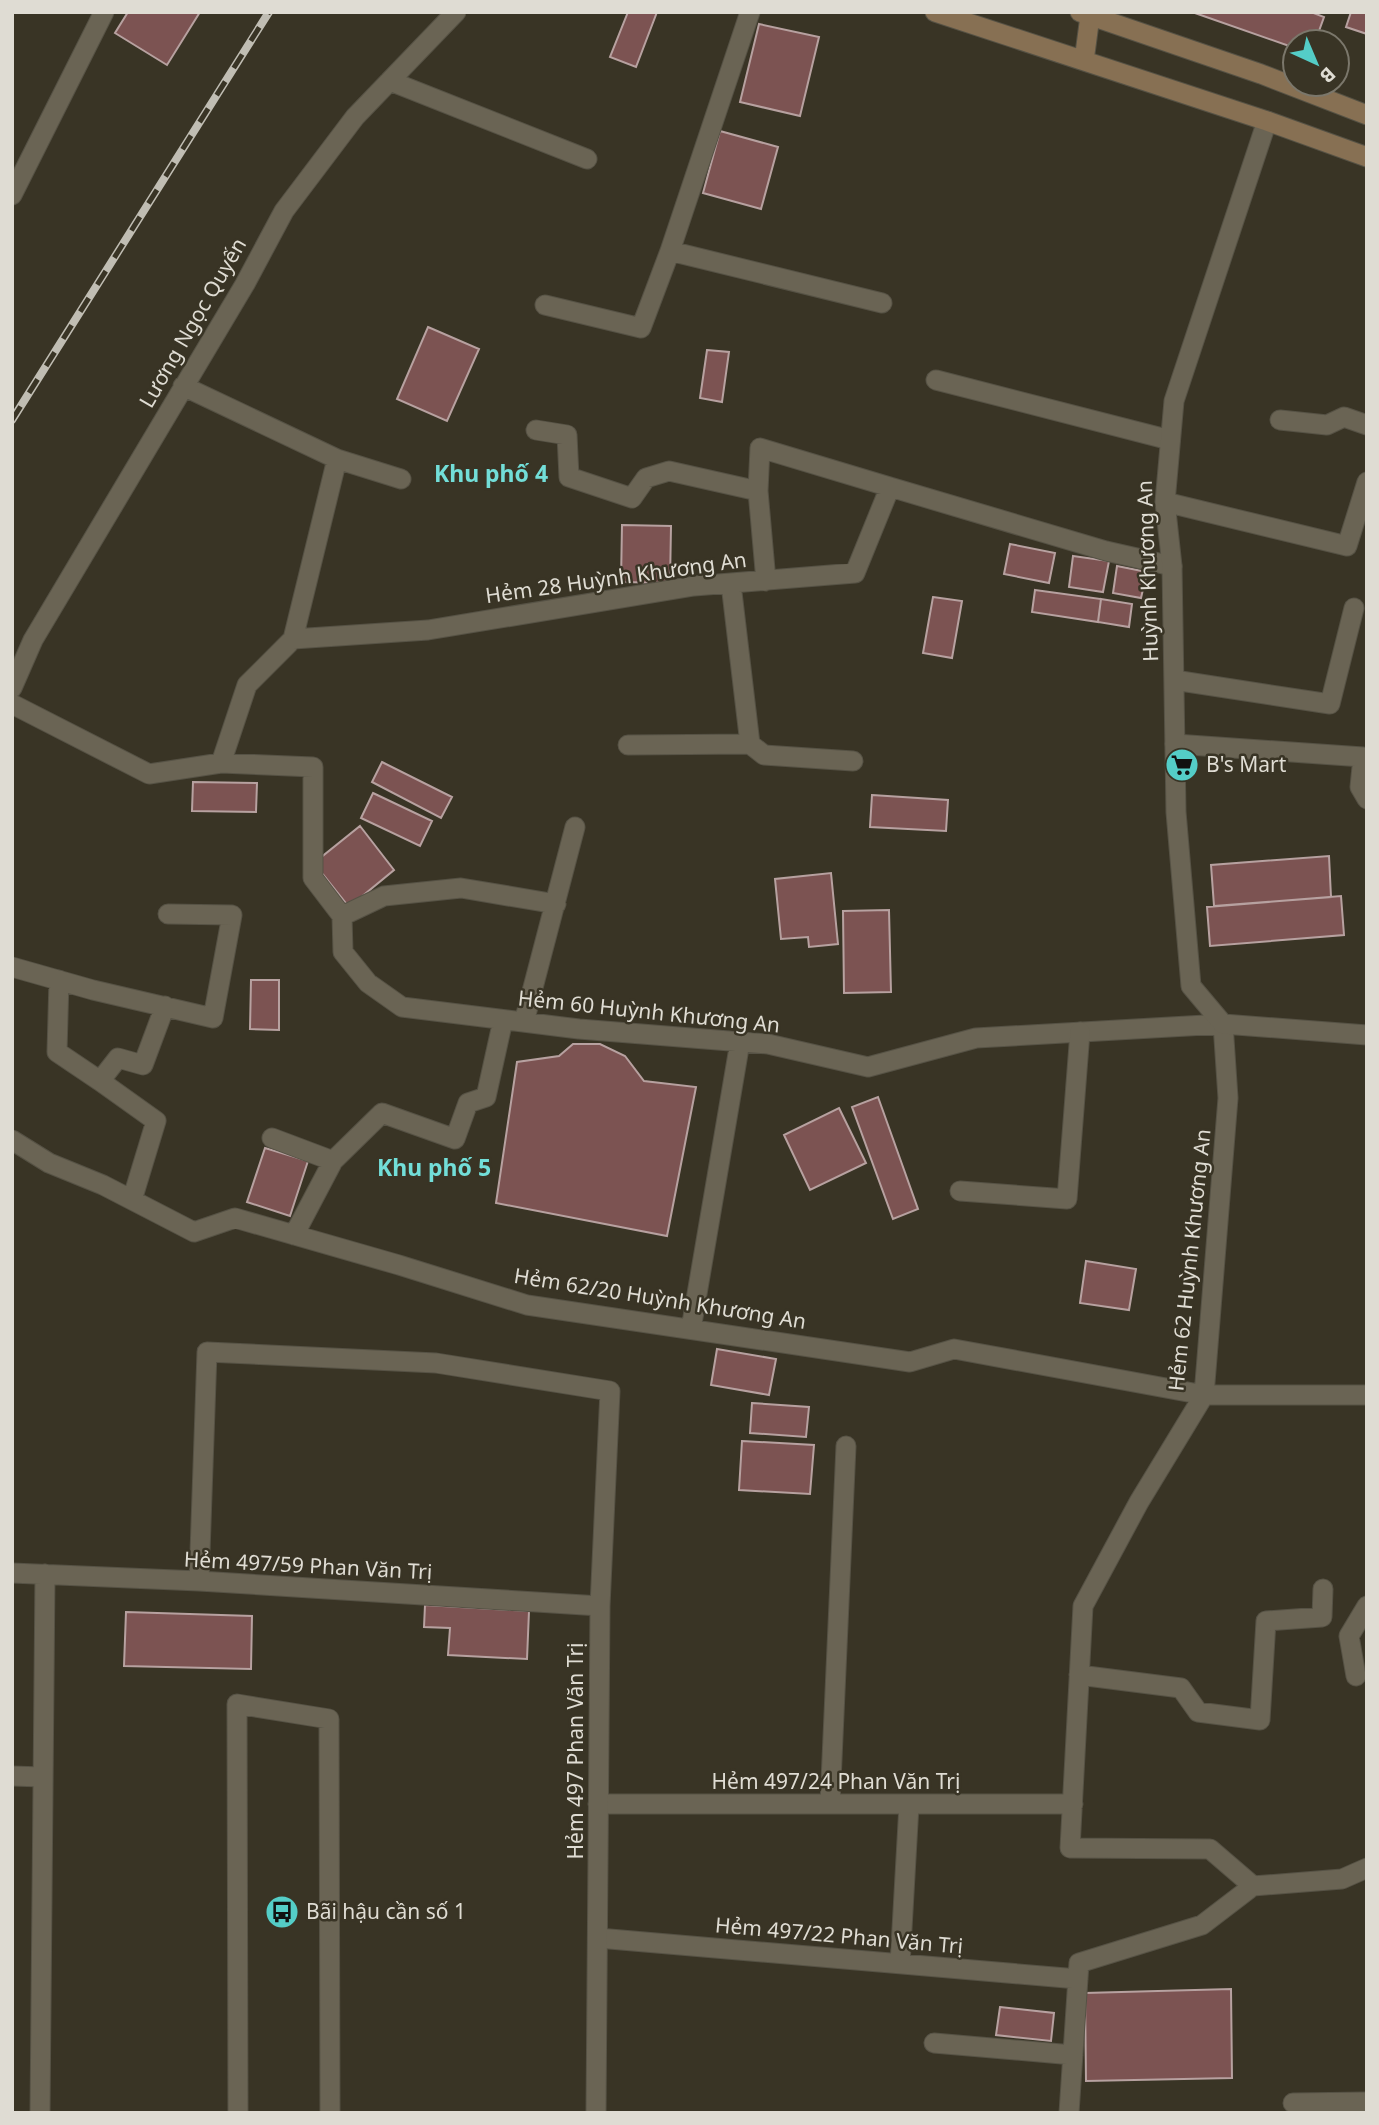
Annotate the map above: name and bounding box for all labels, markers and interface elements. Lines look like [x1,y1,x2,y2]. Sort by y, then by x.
north arrow [1281,28,1351,98]
text: B [1314,61,1341,89]
street label: Lương Ngọc Quyến [132,233,252,412]
district label: Khu phố 4 [434,457,548,489]
street label: Huỳnh Khương An [1130,480,1164,662]
street label: Hẻm 28 Huỳnh Khương An [483,545,748,609]
supermarket icon: B's Mart [1163,746,1201,784]
place label: B's Mart [1206,750,1287,778]
street label: Hẻm 60 Huỳnh Khương An [517,983,782,1039]
street label: Hẻm 62 Huỳnh Khương An [1161,1127,1217,1392]
district label: Khu phố 5 [377,1151,491,1183]
street label: Hẻm 62/20 Huỳnh Khương An [512,1261,808,1335]
street label: Hẻm 497/59 Phan Văn Trị [183,1545,433,1585]
street label: Hẻm 497 Phan Văn Trị [561,1642,589,1860]
street label: Hẻm 497/24 Phan Văn Trị [712,1767,960,1795]
bus stop icon: Bãi hậu cần số 1 [263,1893,301,1931]
place label: Bãi hậu cần số 1 [306,1897,466,1925]
street label: Hẻm 497/22 Phan Văn Trị [714,1910,964,1960]

